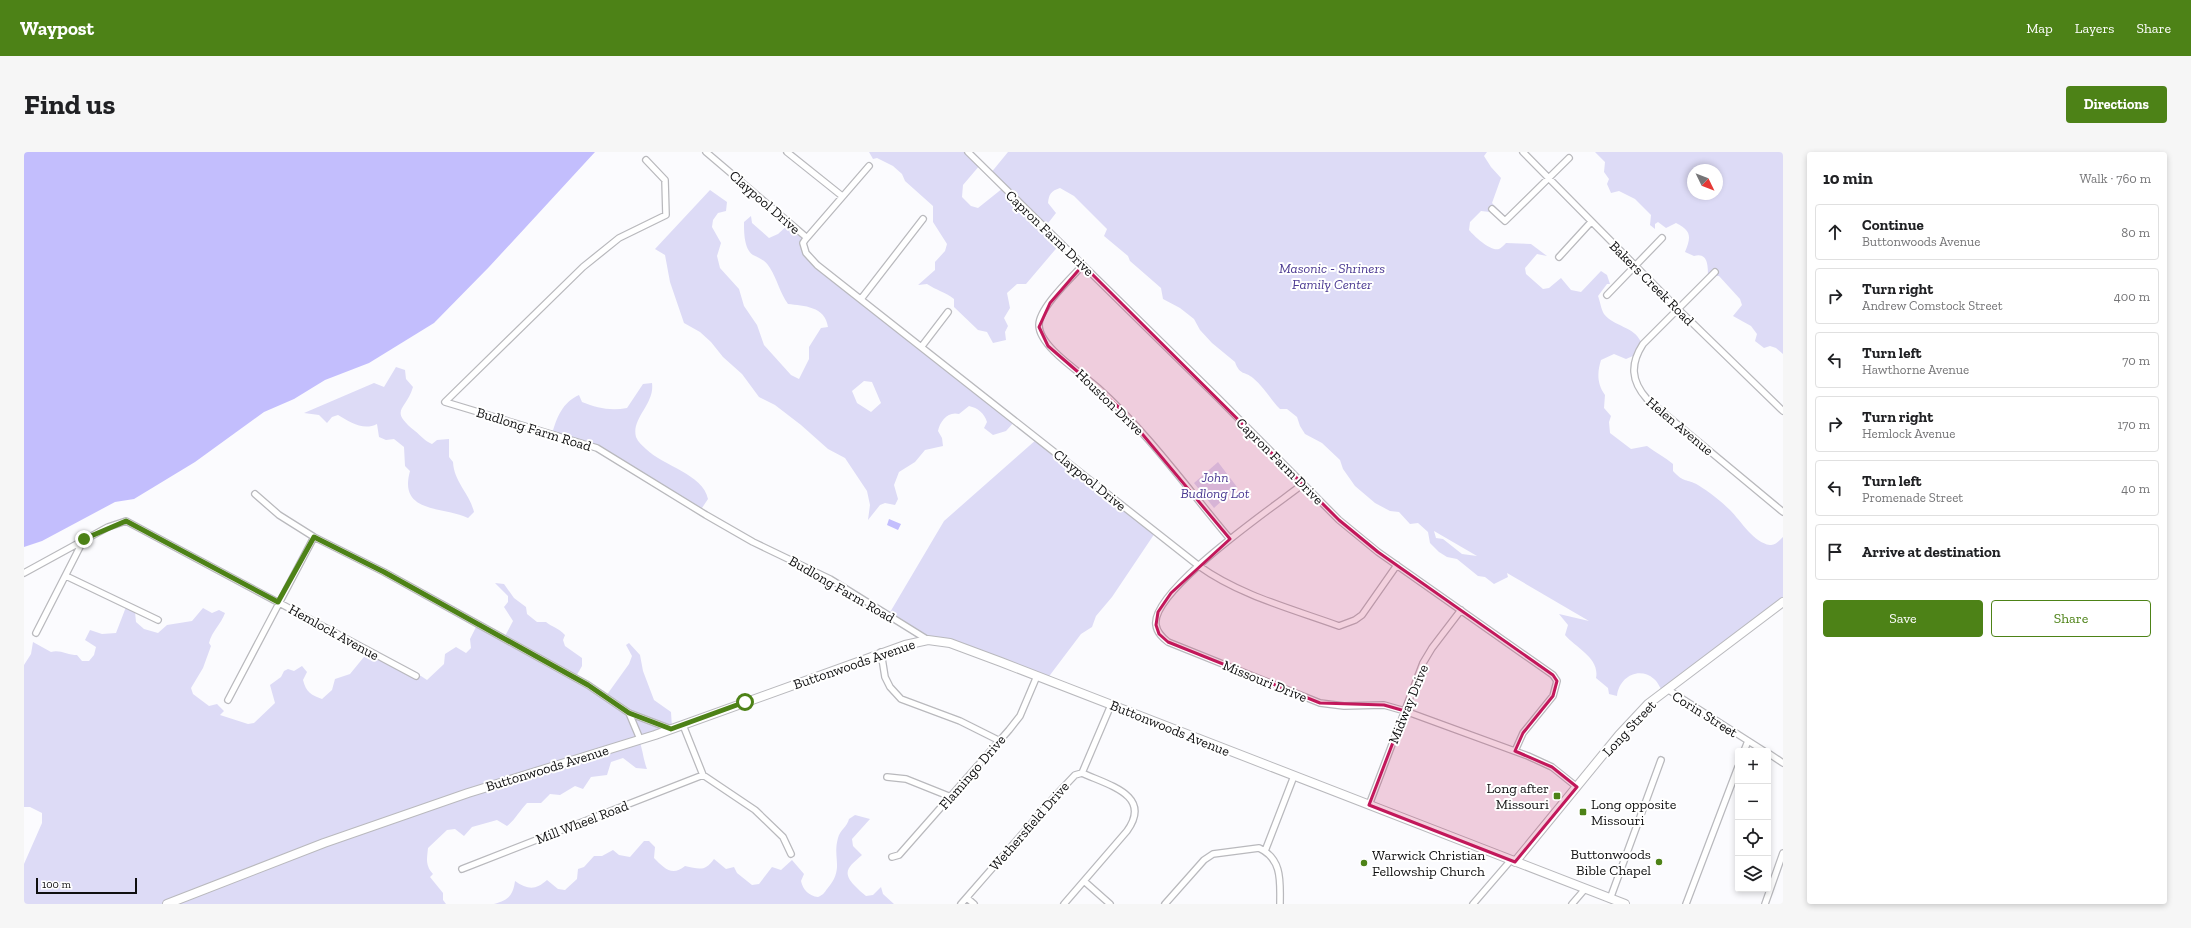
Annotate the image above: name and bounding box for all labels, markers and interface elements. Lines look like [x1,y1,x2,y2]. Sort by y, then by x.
text: Waypost [20,17,94,40]
text: Map [2026,20,2053,37]
text: Layers [2075,20,2114,37]
text: Share [2136,20,2171,37]
button: Directions [2066,86,2167,123]
text: Find us [24,88,115,121]
north arrow [1687,164,1723,200]
street label: Claypool Drive [726,167,804,238]
text: 10 min [1823,168,1873,188]
text: Walk · 760 m [2079,171,2151,186]
street label: Capron Farm Drive [1002,187,1098,280]
text: Continue [1862,216,1924,234]
icon: ahead [1824,221,1846,243]
text: 80 m [2121,225,2150,240]
text: Buttonwoods Avenue [1862,234,1980,249]
street label: Bakers Creek Road [1606,238,1698,329]
park label: Masonic - Shriners Family Center [1279,260,1385,293]
text: Turn right [1862,280,1933,298]
icon: right [1824,285,1846,307]
text: 400 m [2114,289,2150,304]
text: Andrew Comstock Street [1862,298,2003,313]
text: Turn left [1862,344,1922,362]
icon: left [1824,349,1846,371]
text: 70 m [2122,353,2150,368]
text: Hawthorne Avenue [1862,362,1969,377]
street label: Houston Drive [1072,366,1147,439]
street label: Helen Avenue [1643,393,1717,460]
street label: Budlong Farm Road [474,404,594,455]
text: Turn right [1862,408,1933,426]
icon: right [1824,413,1846,435]
street label: Capron Farm Drive [1233,414,1327,509]
text: 170 m [2117,417,2150,432]
text: Hemlock Avenue [1862,426,1955,441]
street label: Claypool Drive [1050,446,1130,515]
park label: John Budlong Lot [1180,469,1250,502]
text: Turn left [1862,472,1922,490]
icon: left [1824,477,1846,499]
text: 40 m [2121,481,2150,496]
text: Promenade Street [1862,490,1963,505]
route end [75,530,93,548]
icon: arrive [1824,541,1846,563]
text: Arrive at destination [1862,543,2001,561]
street label: Budlong Farm Road [786,552,898,627]
button: Save [1823,600,1983,637]
button: Share [1991,600,2151,637]
street label: Hemlock Avenue [286,601,382,664]
street label: Buttonwoods Avenue [791,636,918,693]
street label: Missouri Drive [1220,657,1310,706]
street label: Midway Drive [1385,662,1432,746]
street label: Corin Street [1669,688,1741,742]
route start [736,693,754,711]
street label: Long Street [1599,696,1660,760]
street label: Buttonwoods Avenue [1108,697,1232,760]
street label: Flamingo Drive [935,731,1010,813]
street label: Buttonwoods Avenue [484,742,611,795]
map controls [1735,748,1771,892]
button: + [1735,748,1771,784]
street label: Wethersfield Drive [986,778,1073,874]
place label: Long after Missouri [1486,780,1549,813]
button: − [1735,784,1771,820]
marker: Long after Missouri [1552,791,1562,801]
place label: Long opposite Missouri [1591,796,1677,829]
street label: Mill Wheel Road [534,797,631,848]
marker: Long opposite Missouri [1578,807,1588,817]
button: locate [1735,820,1771,856]
place label: Buttonwoods Bible Chapel [1571,846,1651,879]
place label: Warwick Christian Fellowship Church [1372,847,1485,880]
button: layers [1735,856,1771,892]
marker: Buttonwoods Bible Chapel [1654,857,1664,867]
marker: Warwick Christian Fellowship Church [1359,858,1369,868]
scale bar [36,876,137,895]
text: 100 m [42,878,71,891]

